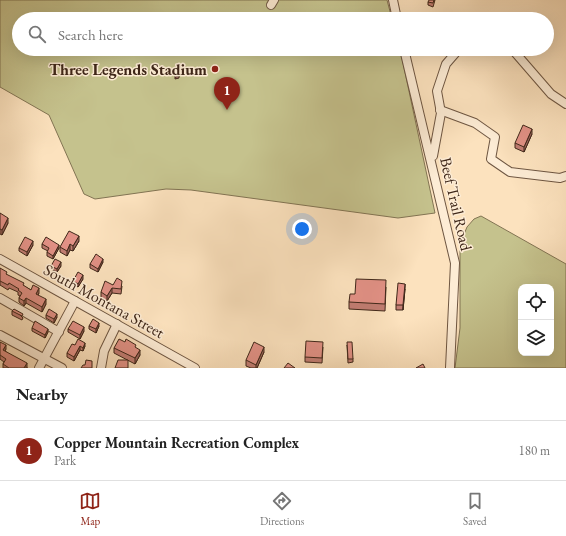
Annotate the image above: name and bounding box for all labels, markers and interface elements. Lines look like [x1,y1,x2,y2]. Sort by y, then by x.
search box [12,12,554,56]
icon: search [26,23,48,45]
text: Search here [58,25,123,44]
place label: Three Legends Stadium [49,59,207,80]
marker: Three Legends Stadium [210,64,220,74]
pin: 1 [214,77,240,110]
street label: Beef Trail Road [435,155,477,254]
your location [292,219,312,239]
street label: South Montana Street [40,259,168,343]
map controls [518,284,554,356]
button: locate [518,284,554,320]
button: layers [518,320,554,356]
text: Nearby [16,383,68,405]
text: Copper Mountain Recreation Complex [54,433,299,452]
text: 1 [26,442,32,459]
text: 180 m [519,442,550,459]
text: Park [54,452,76,469]
tab: Map [79,490,101,528]
tab: Directions [260,490,304,528]
tab: Saved [463,490,487,528]

